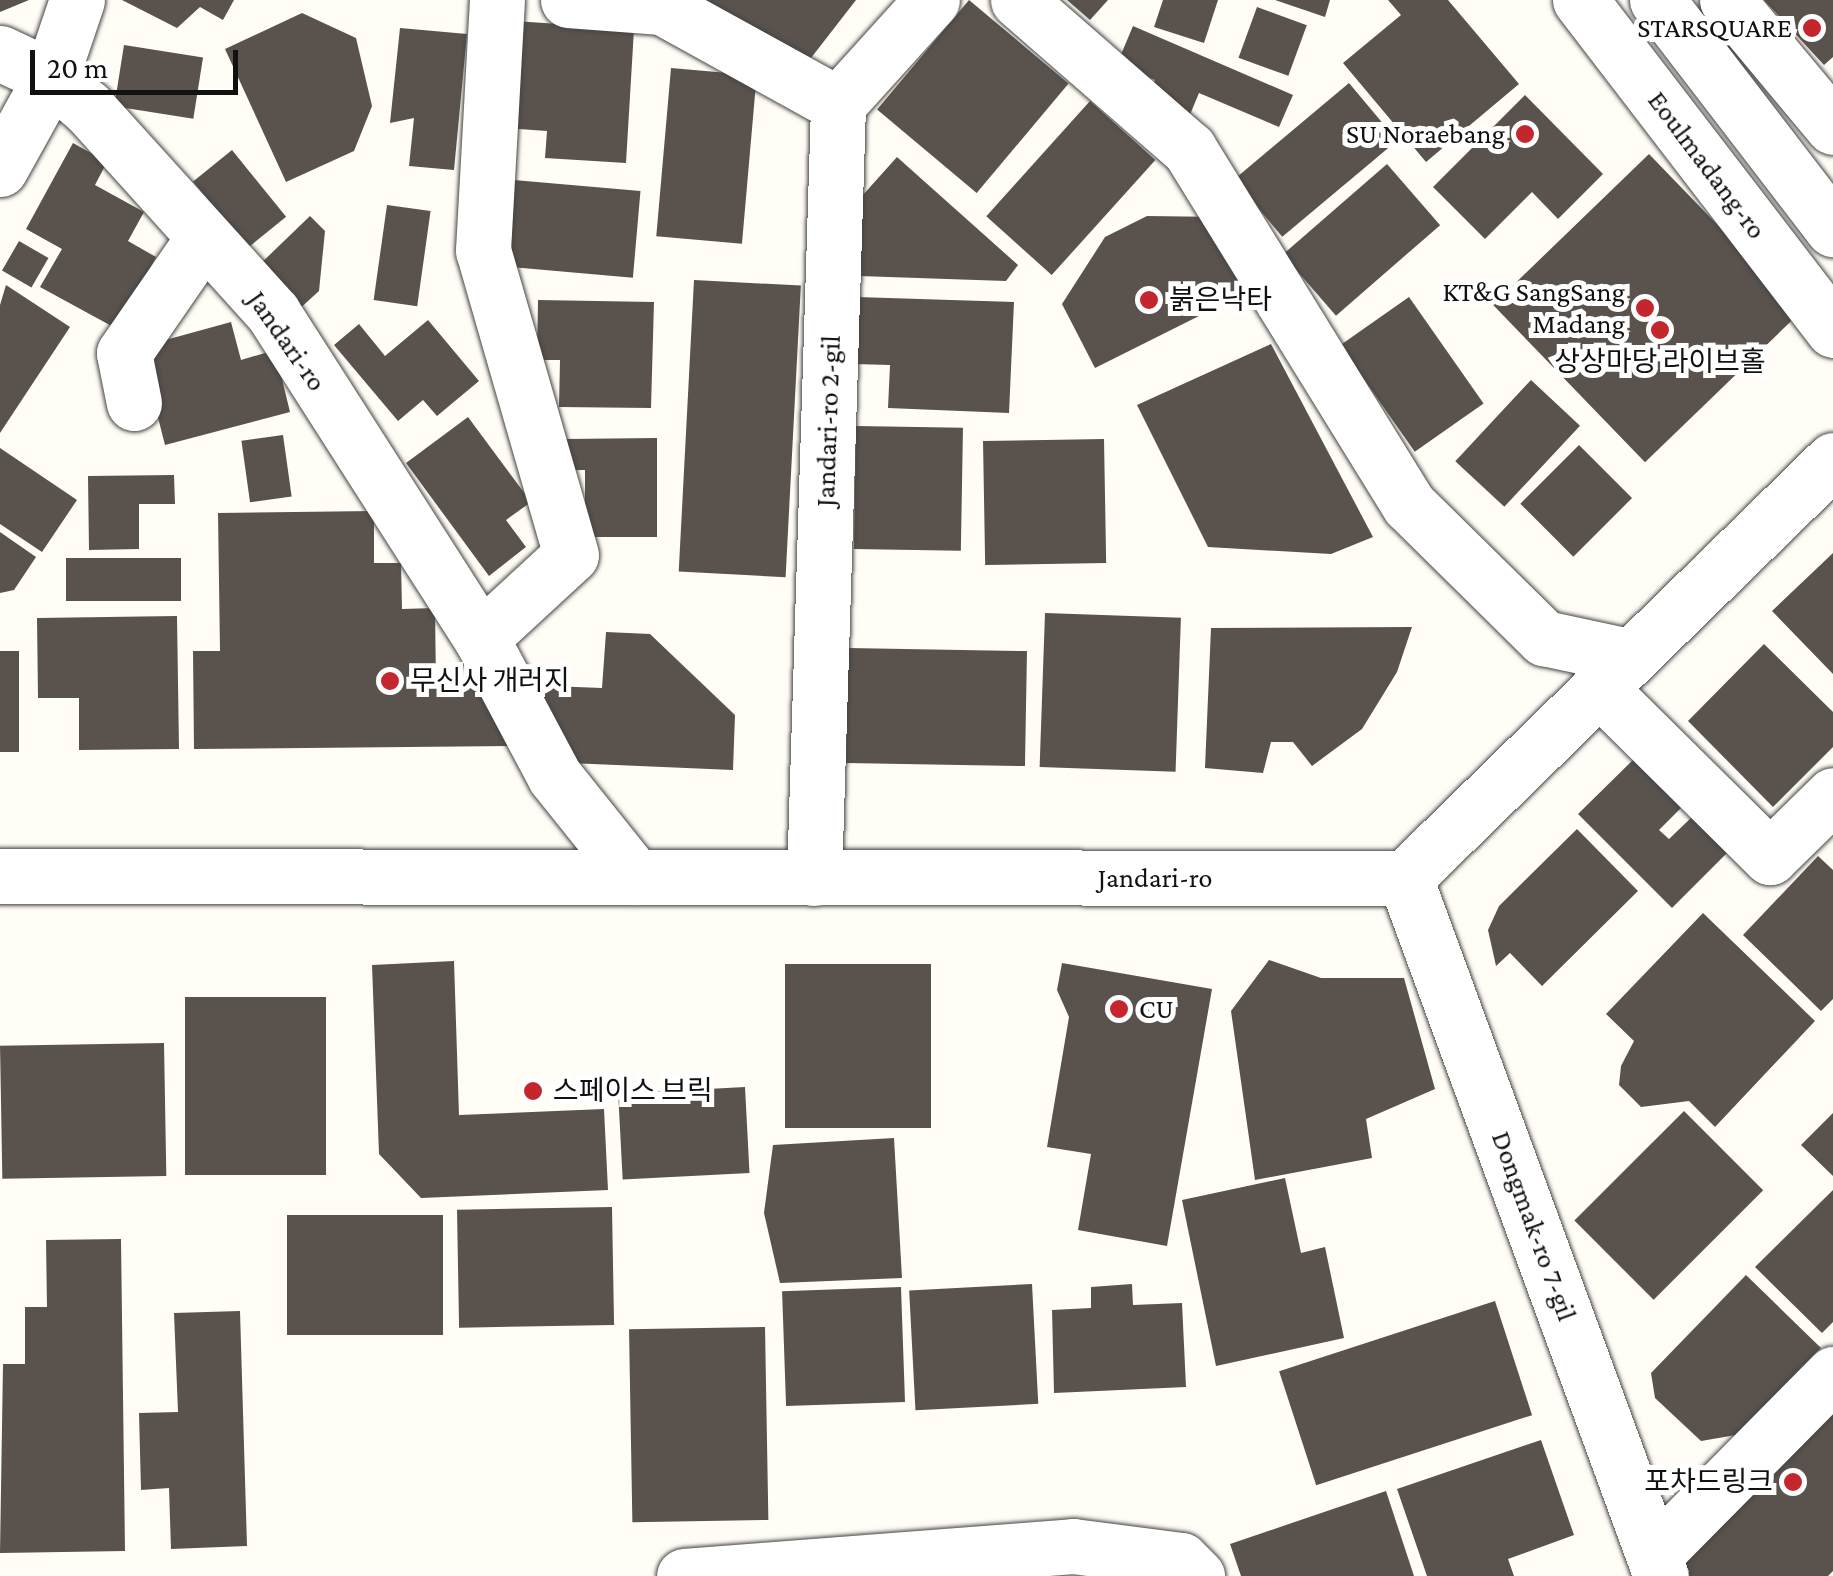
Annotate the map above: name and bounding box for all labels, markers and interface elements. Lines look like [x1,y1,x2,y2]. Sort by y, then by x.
place label: STARSQUARE [1637,11,1792,45]
marker: STARSQUARE [1801,17,1823,39]
scale bar [35,30,242,92]
text: 20 m [47,51,108,84]
street label: Eoulmadang-ro [1641,84,1773,246]
place label: SU Noraebang [1346,117,1505,151]
marker: SU Noraebang [1514,123,1536,145]
place label: KT&G SangSang Madang [1443,275,1625,341]
place label: 붉은낙타 [1169,283,1272,317]
street label: Jandari-ro [240,284,334,398]
marker: 붉은낙타 [1138,289,1160,311]
marker: KT&G SangSang Madang [1634,297,1656,319]
marker: 상상마당 라이브홀 [1649,319,1671,341]
street label: Jandari-ro 2-gil [808,335,848,507]
place label: 상상마당 라이브홀 [1554,345,1766,379]
place label: 무신사 개러지 [410,664,570,698]
marker: 무신사 개러지 [379,670,401,692]
street label: Jandari-ro [1098,861,1212,895]
place label: CU [1139,992,1174,1026]
marker: CU [1108,998,1130,1020]
place label: 스페이스 브릭 [553,1074,713,1108]
marker: 스페이스 브릭 [522,1080,544,1102]
street label: Dongmak-ro 7-gil [1484,1127,1584,1325]
place label: 포차드링크 [1644,1465,1773,1499]
marker: 포차드링크 [1782,1471,1804,1493]

